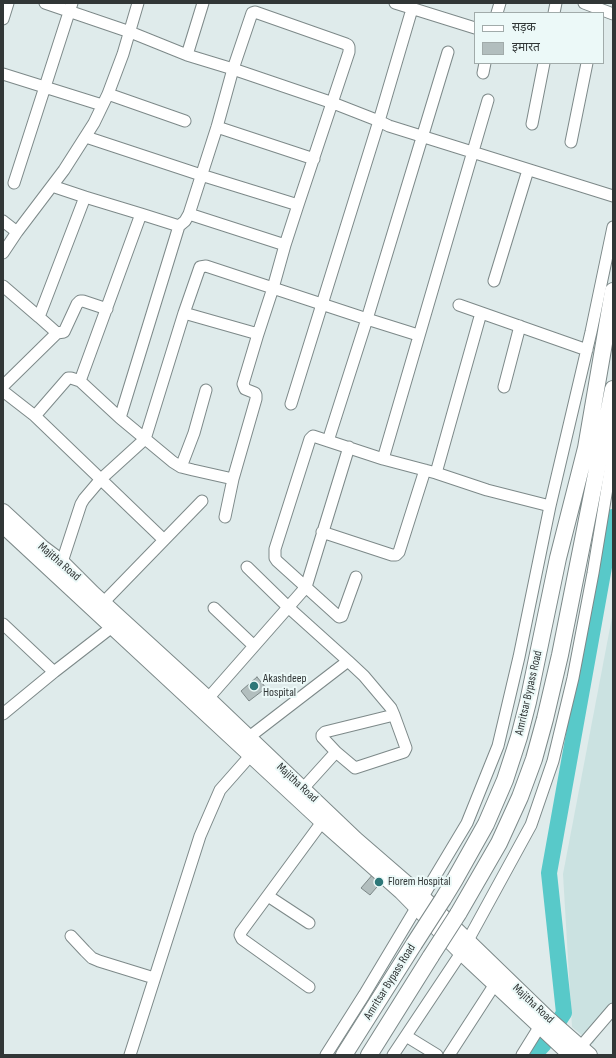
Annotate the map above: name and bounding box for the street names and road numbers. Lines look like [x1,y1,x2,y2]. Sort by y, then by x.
street label: Majitha Road [35,540,83,584]
street label: Amritsar Bypass Road [512,649,546,737]
street label: Majitha Road [273,760,321,806]
street label: Amritsar Bypass Road [361,942,419,1022]
street label: Majitha Road [509,981,557,1027]

